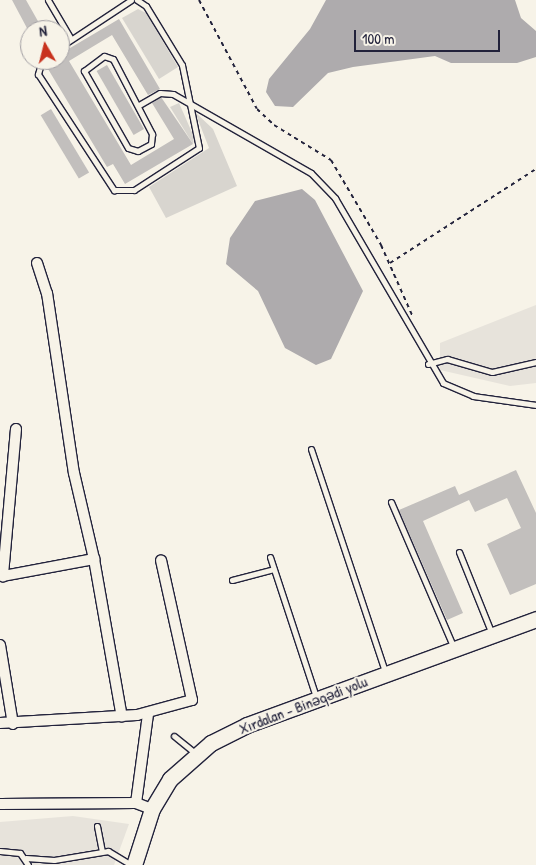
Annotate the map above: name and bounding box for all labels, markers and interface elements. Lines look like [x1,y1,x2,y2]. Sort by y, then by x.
north arrow [20,20,70,70]
scale bar [356,20,502,52]
text: N [38,21,48,41]
text: 100 m [362,28,395,49]
street label: Xırdalan - Binəqədi yolu [236,672,370,738]

